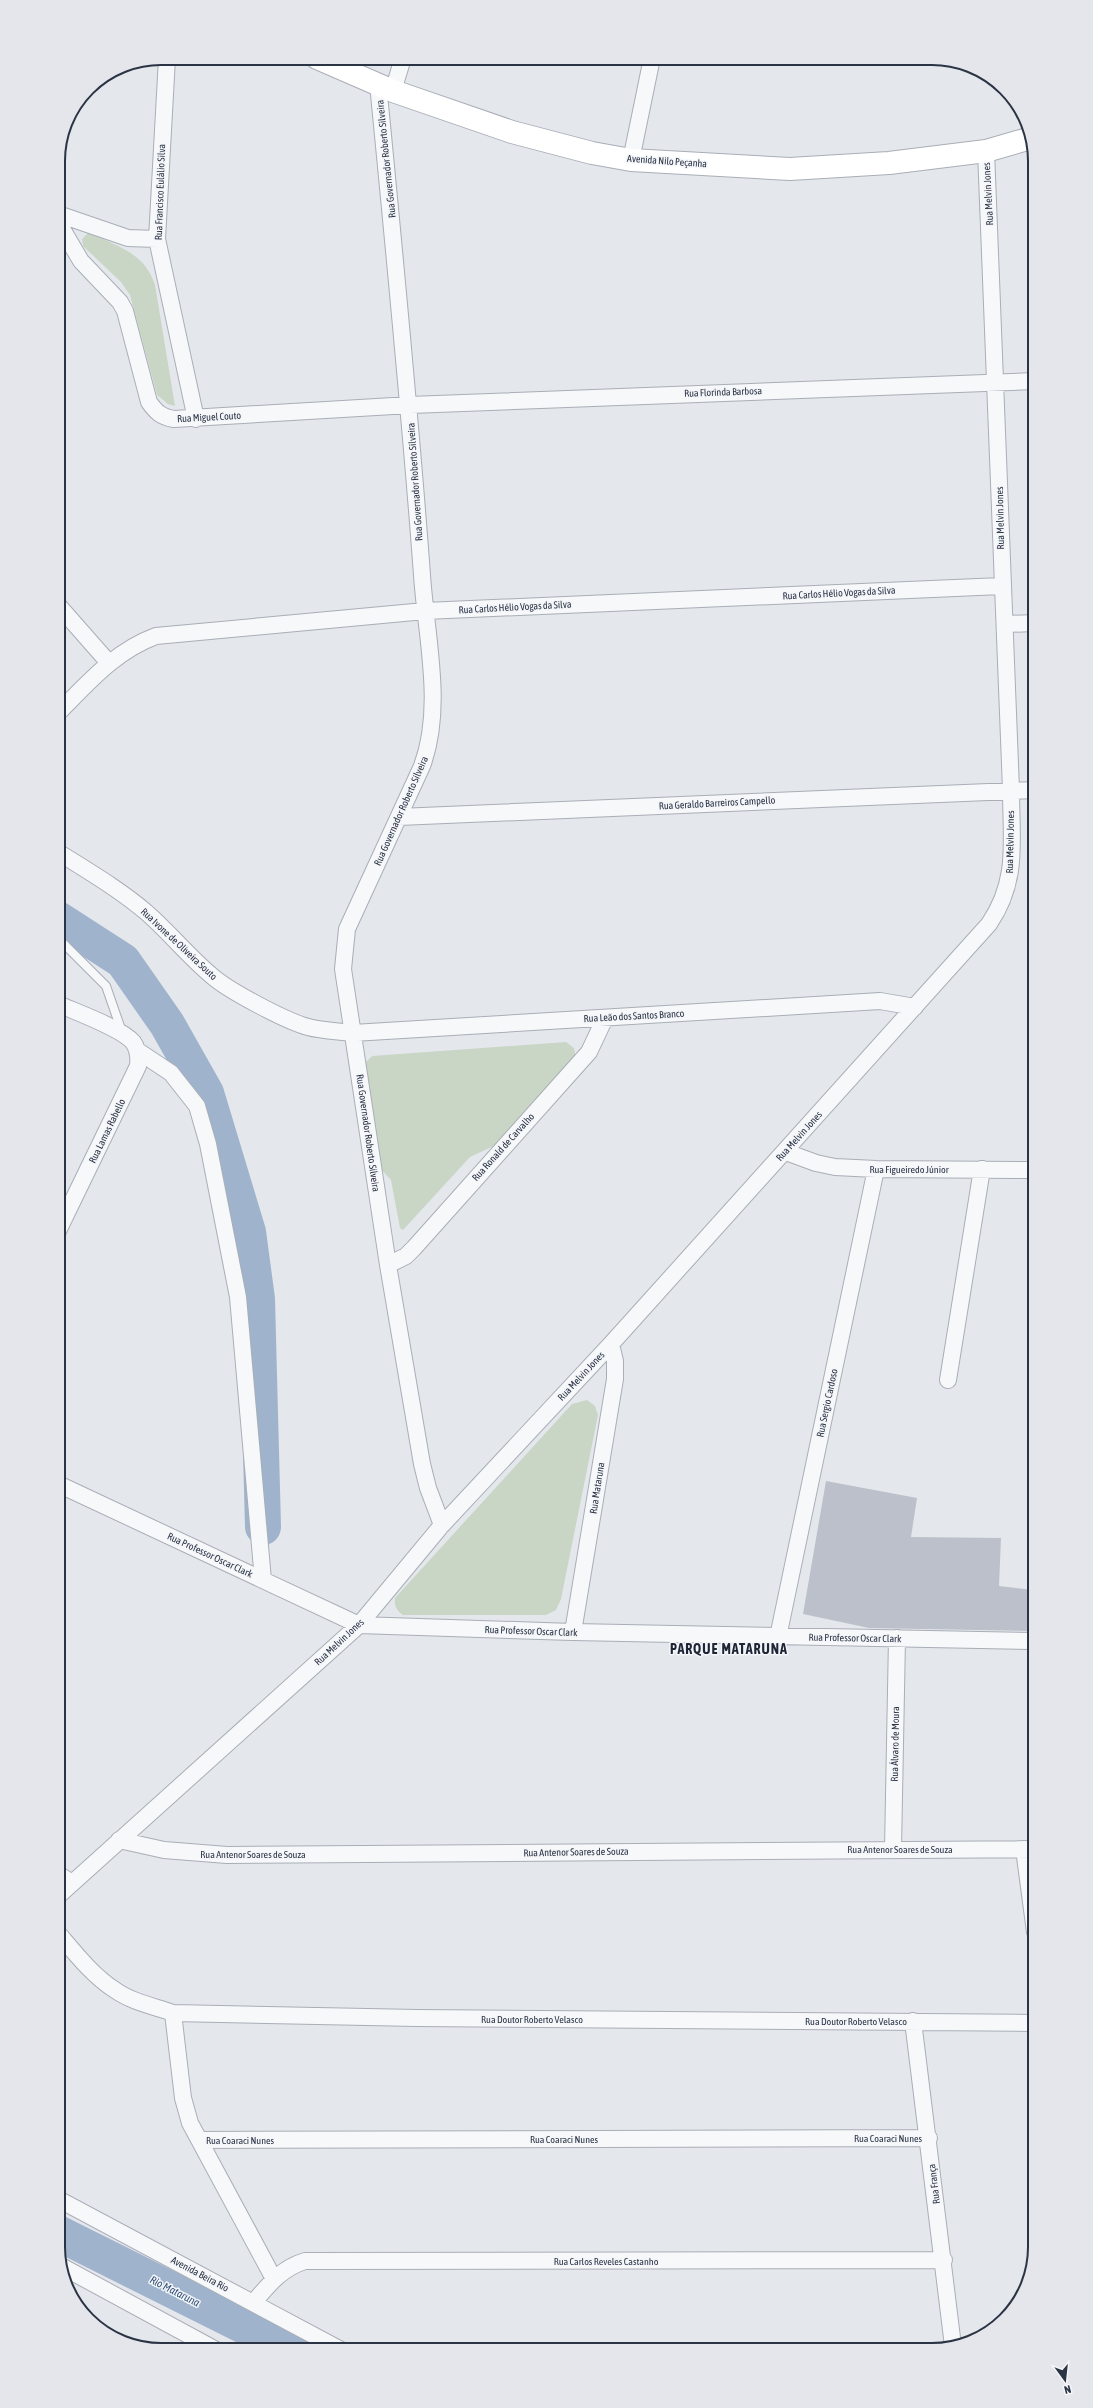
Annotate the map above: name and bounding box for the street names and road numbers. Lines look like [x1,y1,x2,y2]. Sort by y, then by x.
street label: Rua Governador Roberto Silveira [374,99,398,219]
street label: Rua Francisco Eulálio Silva [153,143,167,240]
street label: Avenida Nilo Peçanha [627,153,708,169]
street label: Rua Melvin Jones [981,162,995,226]
street label: Rua Florinda Barbosa [684,385,762,399]
street label: Rua Miguel Couto [177,410,242,424]
street label: Rua Governador Roberto Silveira [405,422,425,541]
street label: Rua Melvin Jones [994,486,1006,550]
street label: Rua Carlos Hélio Vogas da Silva [782,585,896,601]
street label: Rua Carlos Hélio Vogas da Silva [458,599,572,615]
street label: Rua Governador Roberto Silveira [372,754,430,867]
street label: Rua Geraldo Barreiros Campello [658,794,776,812]
street label: Rua Melvin Jones [1004,810,1016,874]
street label: Rua Ivone de Oliveira Souto [139,906,220,982]
street label: Rua Leão dos Santos Branco [583,1008,685,1024]
street label: Rua Governador Roberto Silveira [354,1074,382,1193]
street label: Rua Lamas Rabello [87,1097,127,1165]
street label: Rua Melvin Jones [774,1109,825,1163]
street label: Rua Ronald de Carvalho [470,1111,537,1183]
street label: Rua Figueiredo Júnior [869,1164,950,1175]
street label: Rua Melvin Jones [555,1349,607,1403]
street label: Rua Sergio Cardoso [814,1367,840,1438]
street label: Rua Mataruna [587,1461,607,1515]
street label: Rua Professor Oscar Clark [166,1530,255,1580]
street label: Rua Melvin Jones [312,1616,366,1668]
street label: Rua Professor Oscar Clark [484,1624,578,1638]
street label: Rua Professor Oscar Clark [808,1632,902,1644]
street label: Rua Álvaro de Moura [889,1706,901,1782]
street label: Rua Antenor Soares de Souza [847,1844,953,1855]
street label: Rua Antenor Soares de Souza [523,1846,629,1858]
street label: Rua Antenor Soares de Souza [200,1849,306,1860]
street label: Rua Doutor Roberto Velasco [481,2014,583,2025]
street label: Rua Doutor Roberto Velasco [805,2016,907,2027]
street label: Rua Coaraci Nunes [854,2133,923,2144]
street label: Rua Coaraci Nunes [530,2134,599,2145]
street label: Rua Coaraci Nunes [206,2135,275,2146]
street label: Rua França [926,2163,942,2205]
street label: Avenida Beira Rio [169,2254,231,2294]
street label: Rua Carlos Reveles Castanho [554,2256,659,2267]

